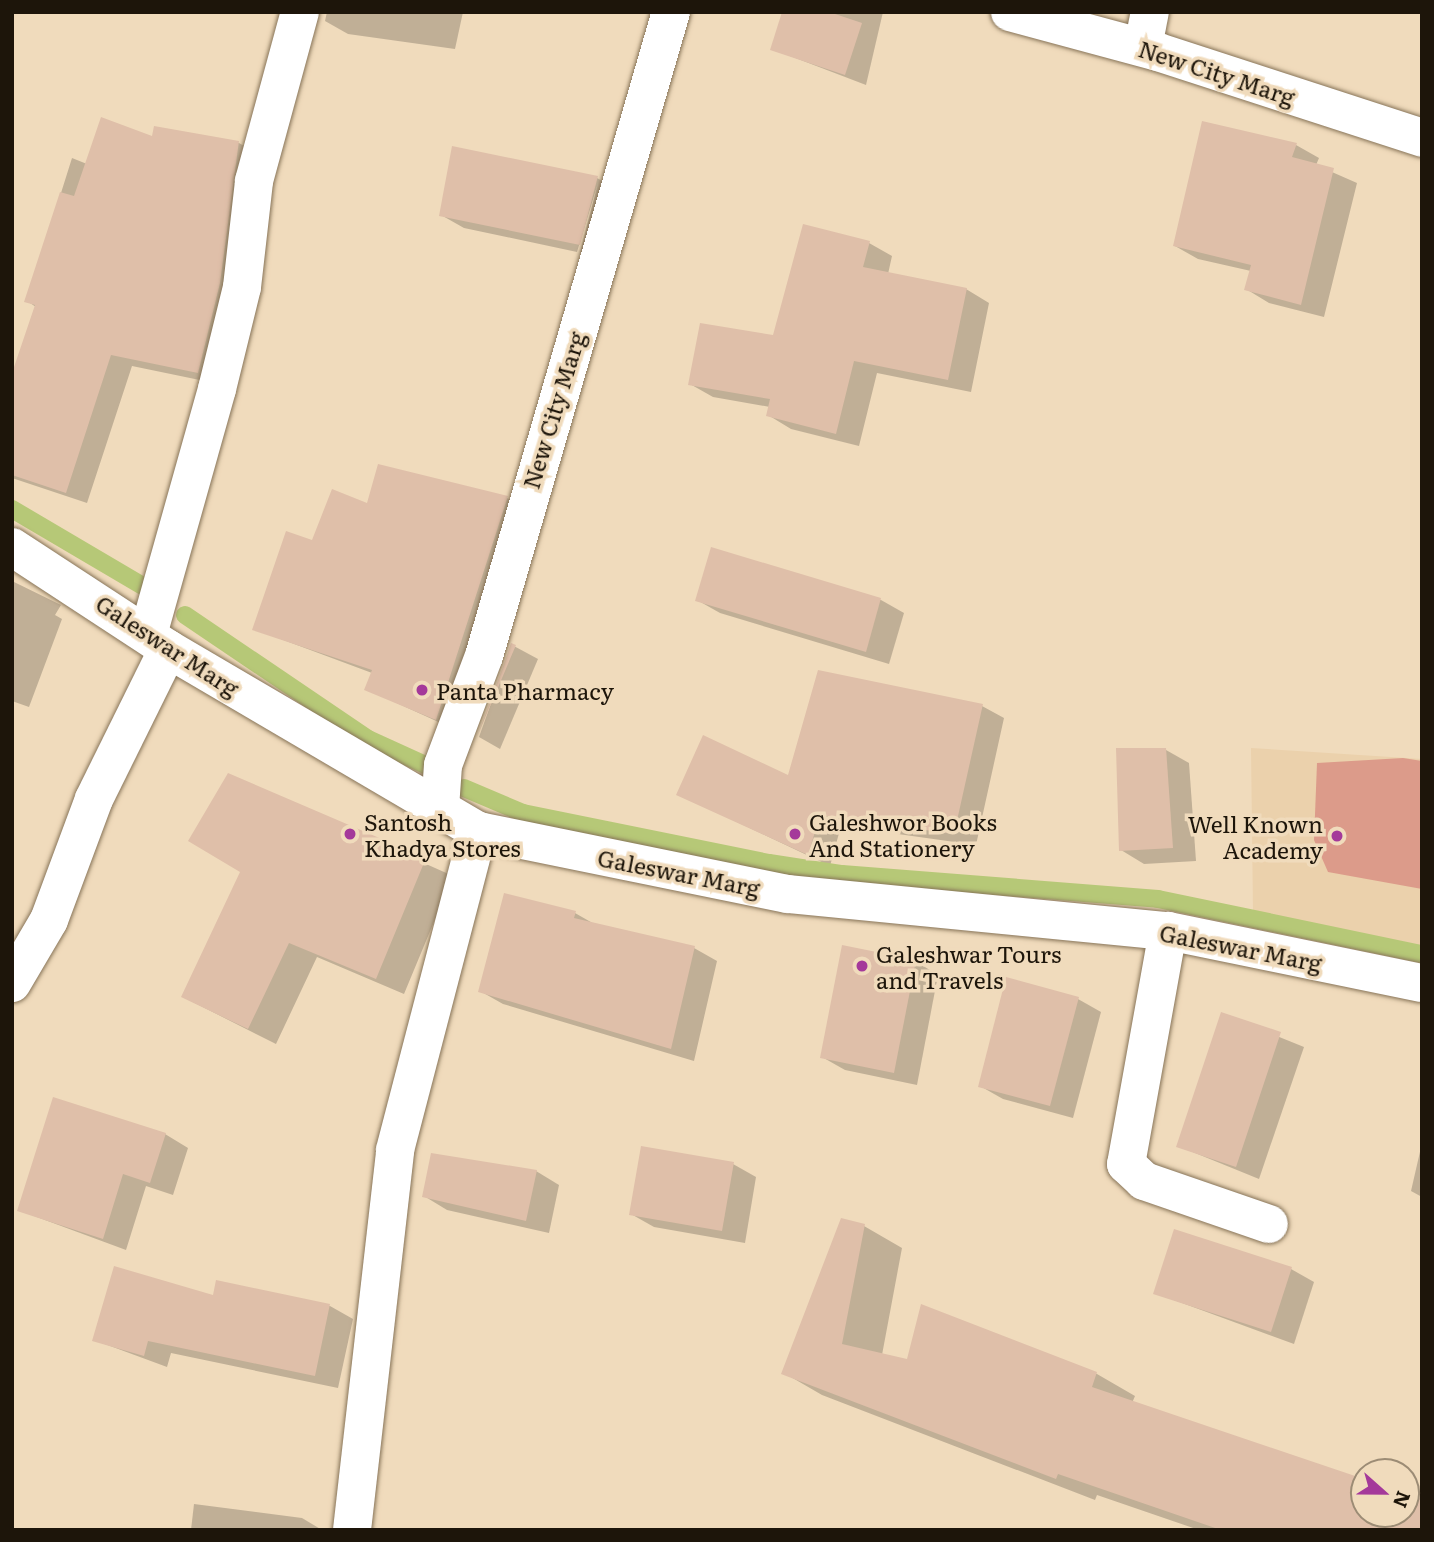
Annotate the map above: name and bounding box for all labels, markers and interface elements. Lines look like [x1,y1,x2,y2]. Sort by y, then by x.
street label: New City Marg [1135,34,1299,110]
street label: New City Marg [516,328,590,492]
street label: Galeswar Marg [91,589,245,701]
place label: Panta Pharmacy [436,676,614,704]
marker: Panta Pharmacy [414,682,430,698]
place label: Santosh Khadya Stores [364,807,521,861]
place label: Galeshwor Books And Stationery [809,807,997,861]
place label: Well Known Academy [1188,809,1323,863]
marker: Santosh Khadya Stores [342,826,358,842]
marker: Galeshwor Books And Stationery [787,826,803,842]
marker: Well Known Academy [1329,828,1345,844]
street label: Galeswar Marg [595,843,763,901]
street label: Galeswar Marg [1157,918,1325,976]
place label: Galeshwar Tours and Travels [876,939,1061,993]
marker: Galeshwar Tours and Travels [854,958,870,974]
north arrow [1350,1458,1420,1528]
text: N [1387,1487,1419,1512]

